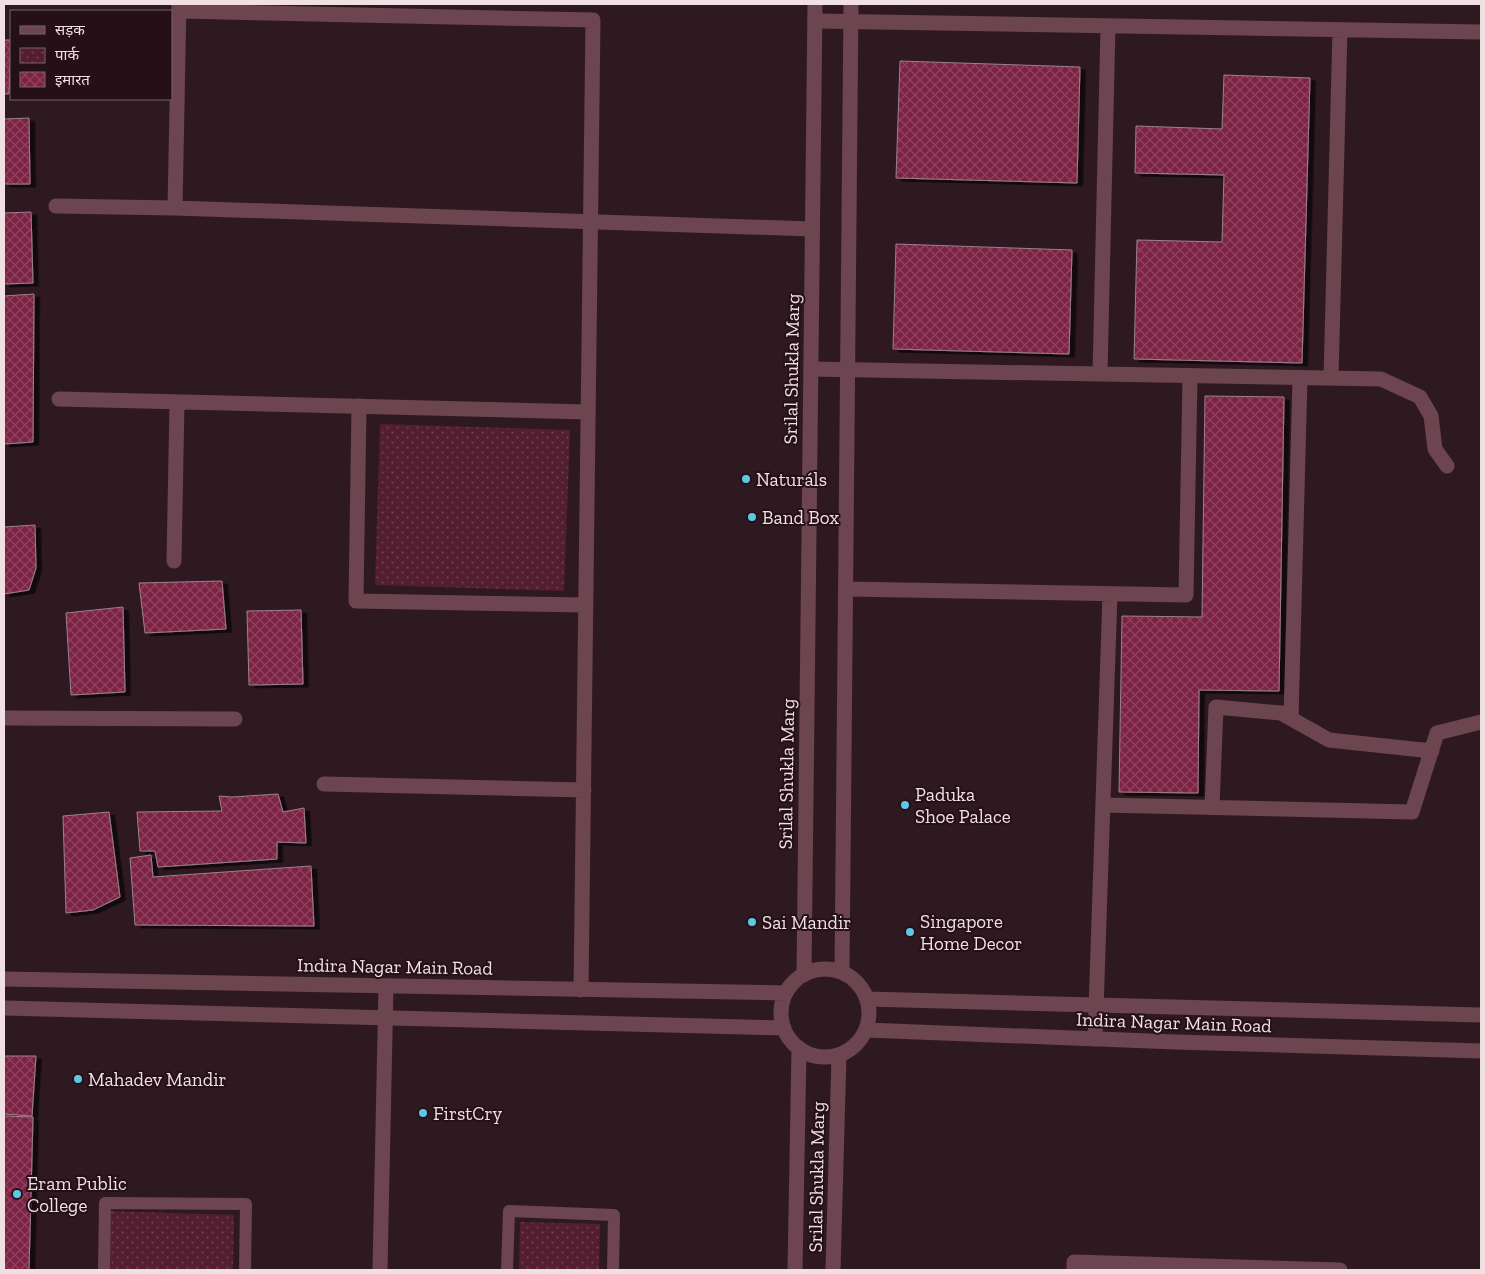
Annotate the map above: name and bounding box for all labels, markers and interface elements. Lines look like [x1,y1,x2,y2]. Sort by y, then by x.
legend [10,10,172,100]
text: सड़क [55,21,85,39]
text: पार्क [55,46,79,64]
text: इमारत [55,71,90,89]
street label: Srilal Shukla Marg [779,293,804,445]
place label: Naturáls [756,468,827,491]
marker: Naturáls [740,473,752,485]
place label: Band Box [762,506,839,529]
marker: Band Box [746,511,758,523]
street label: Srilal Shukla Marg [774,698,799,850]
place label: Paduka Shoe Palace [915,783,1011,828]
marker: Paduka Shoe Palace [899,799,911,811]
place label: Singapore Home Decor [920,910,1022,955]
place label: Sai Mandir [762,911,851,934]
marker: Sai Mandir [746,916,758,928]
marker: Singapore Home Decor [904,926,916,938]
street label: Indira Nagar Main Road [297,953,494,980]
street label: Indira Nagar Main Road [1076,1008,1273,1037]
place label: Mahadev Mandir [88,1068,226,1091]
marker: Mahadev Mandir [72,1073,84,1085]
street label: Srilal Shukla Marg [804,1101,829,1253]
place label: FirstCry [433,1102,503,1125]
marker: FirstCry [417,1107,429,1119]
place label: Eram Public College [27,1172,127,1217]
marker: Eram Public College [11,1188,23,1200]

